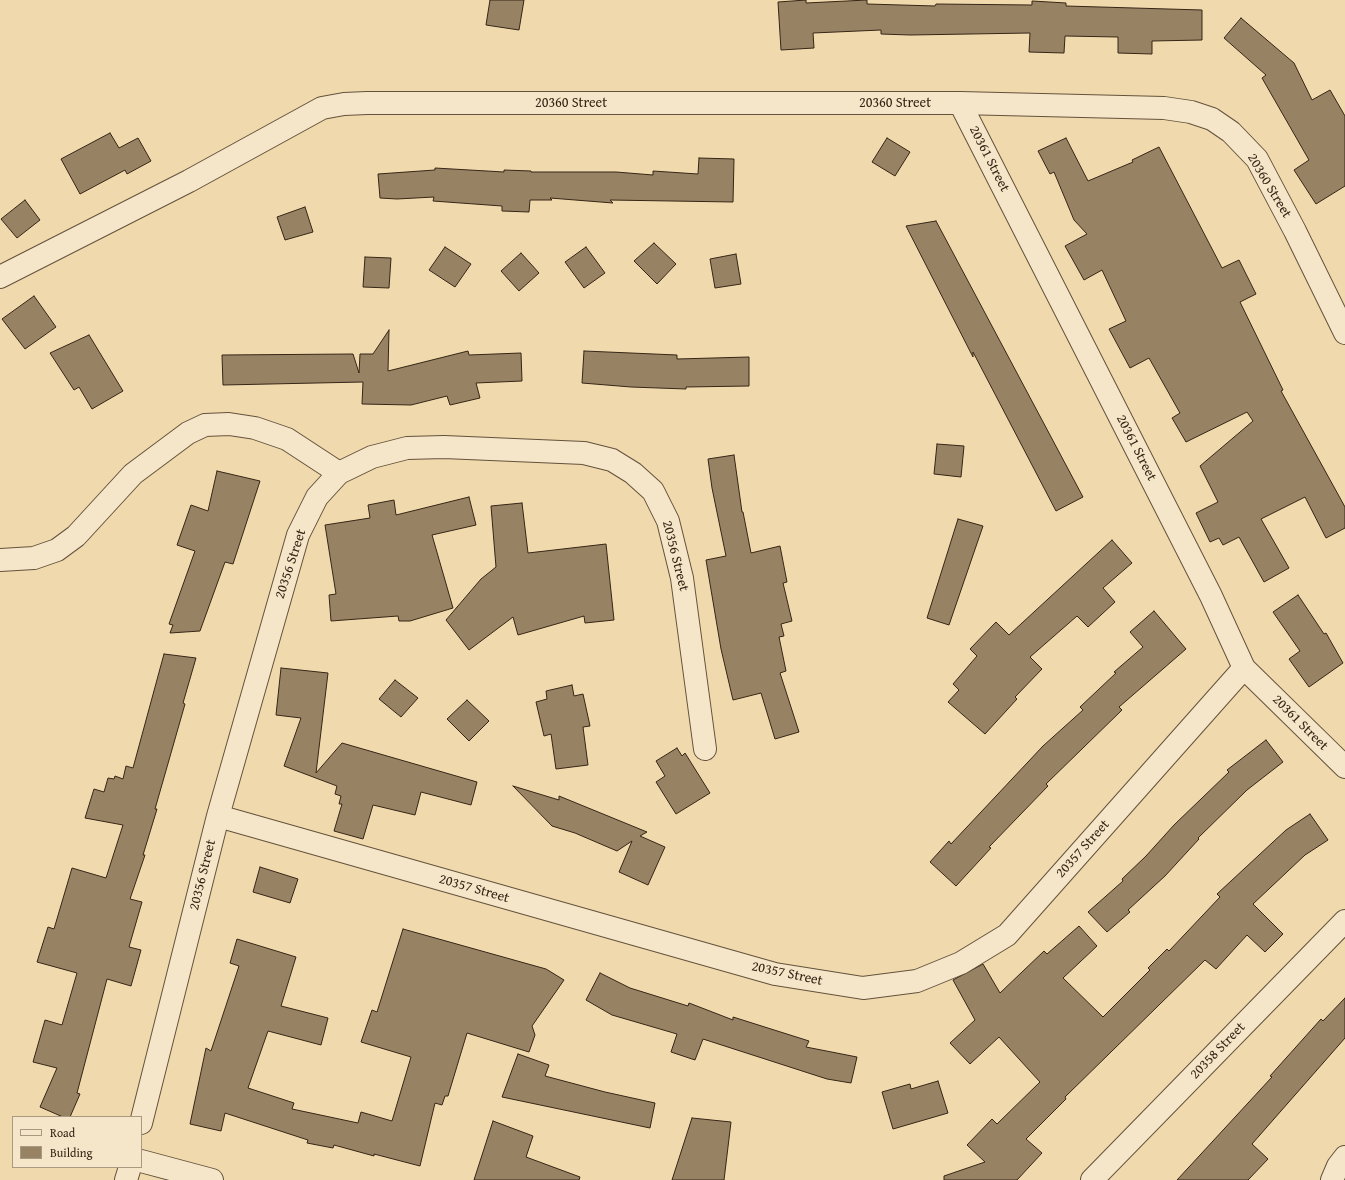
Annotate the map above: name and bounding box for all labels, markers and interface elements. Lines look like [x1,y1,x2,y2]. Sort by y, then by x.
street label: 20360 Street [535,95,607,111]
street label: 20360 Street [859,95,931,111]
street label: 20361 Street [965,123,1013,195]
street label: 20360 Street [1243,151,1295,221]
street label: 20361 Street [1112,412,1160,484]
street label: 20356 Street [658,519,692,593]
street label: 20356 Street [272,527,310,601]
street label: 20361 Street [1269,692,1331,754]
street label: 20357 Street [1053,817,1113,881]
street label: 20356 Street [186,838,220,912]
street label: 20357 Street [437,871,511,907]
street label: 20357 Street [750,958,824,990]
street label: 20358 Street [1187,1019,1249,1083]
legend [12,1116,142,1168]
text: Road [50,1124,75,1141]
text: Building [50,1144,93,1161]

